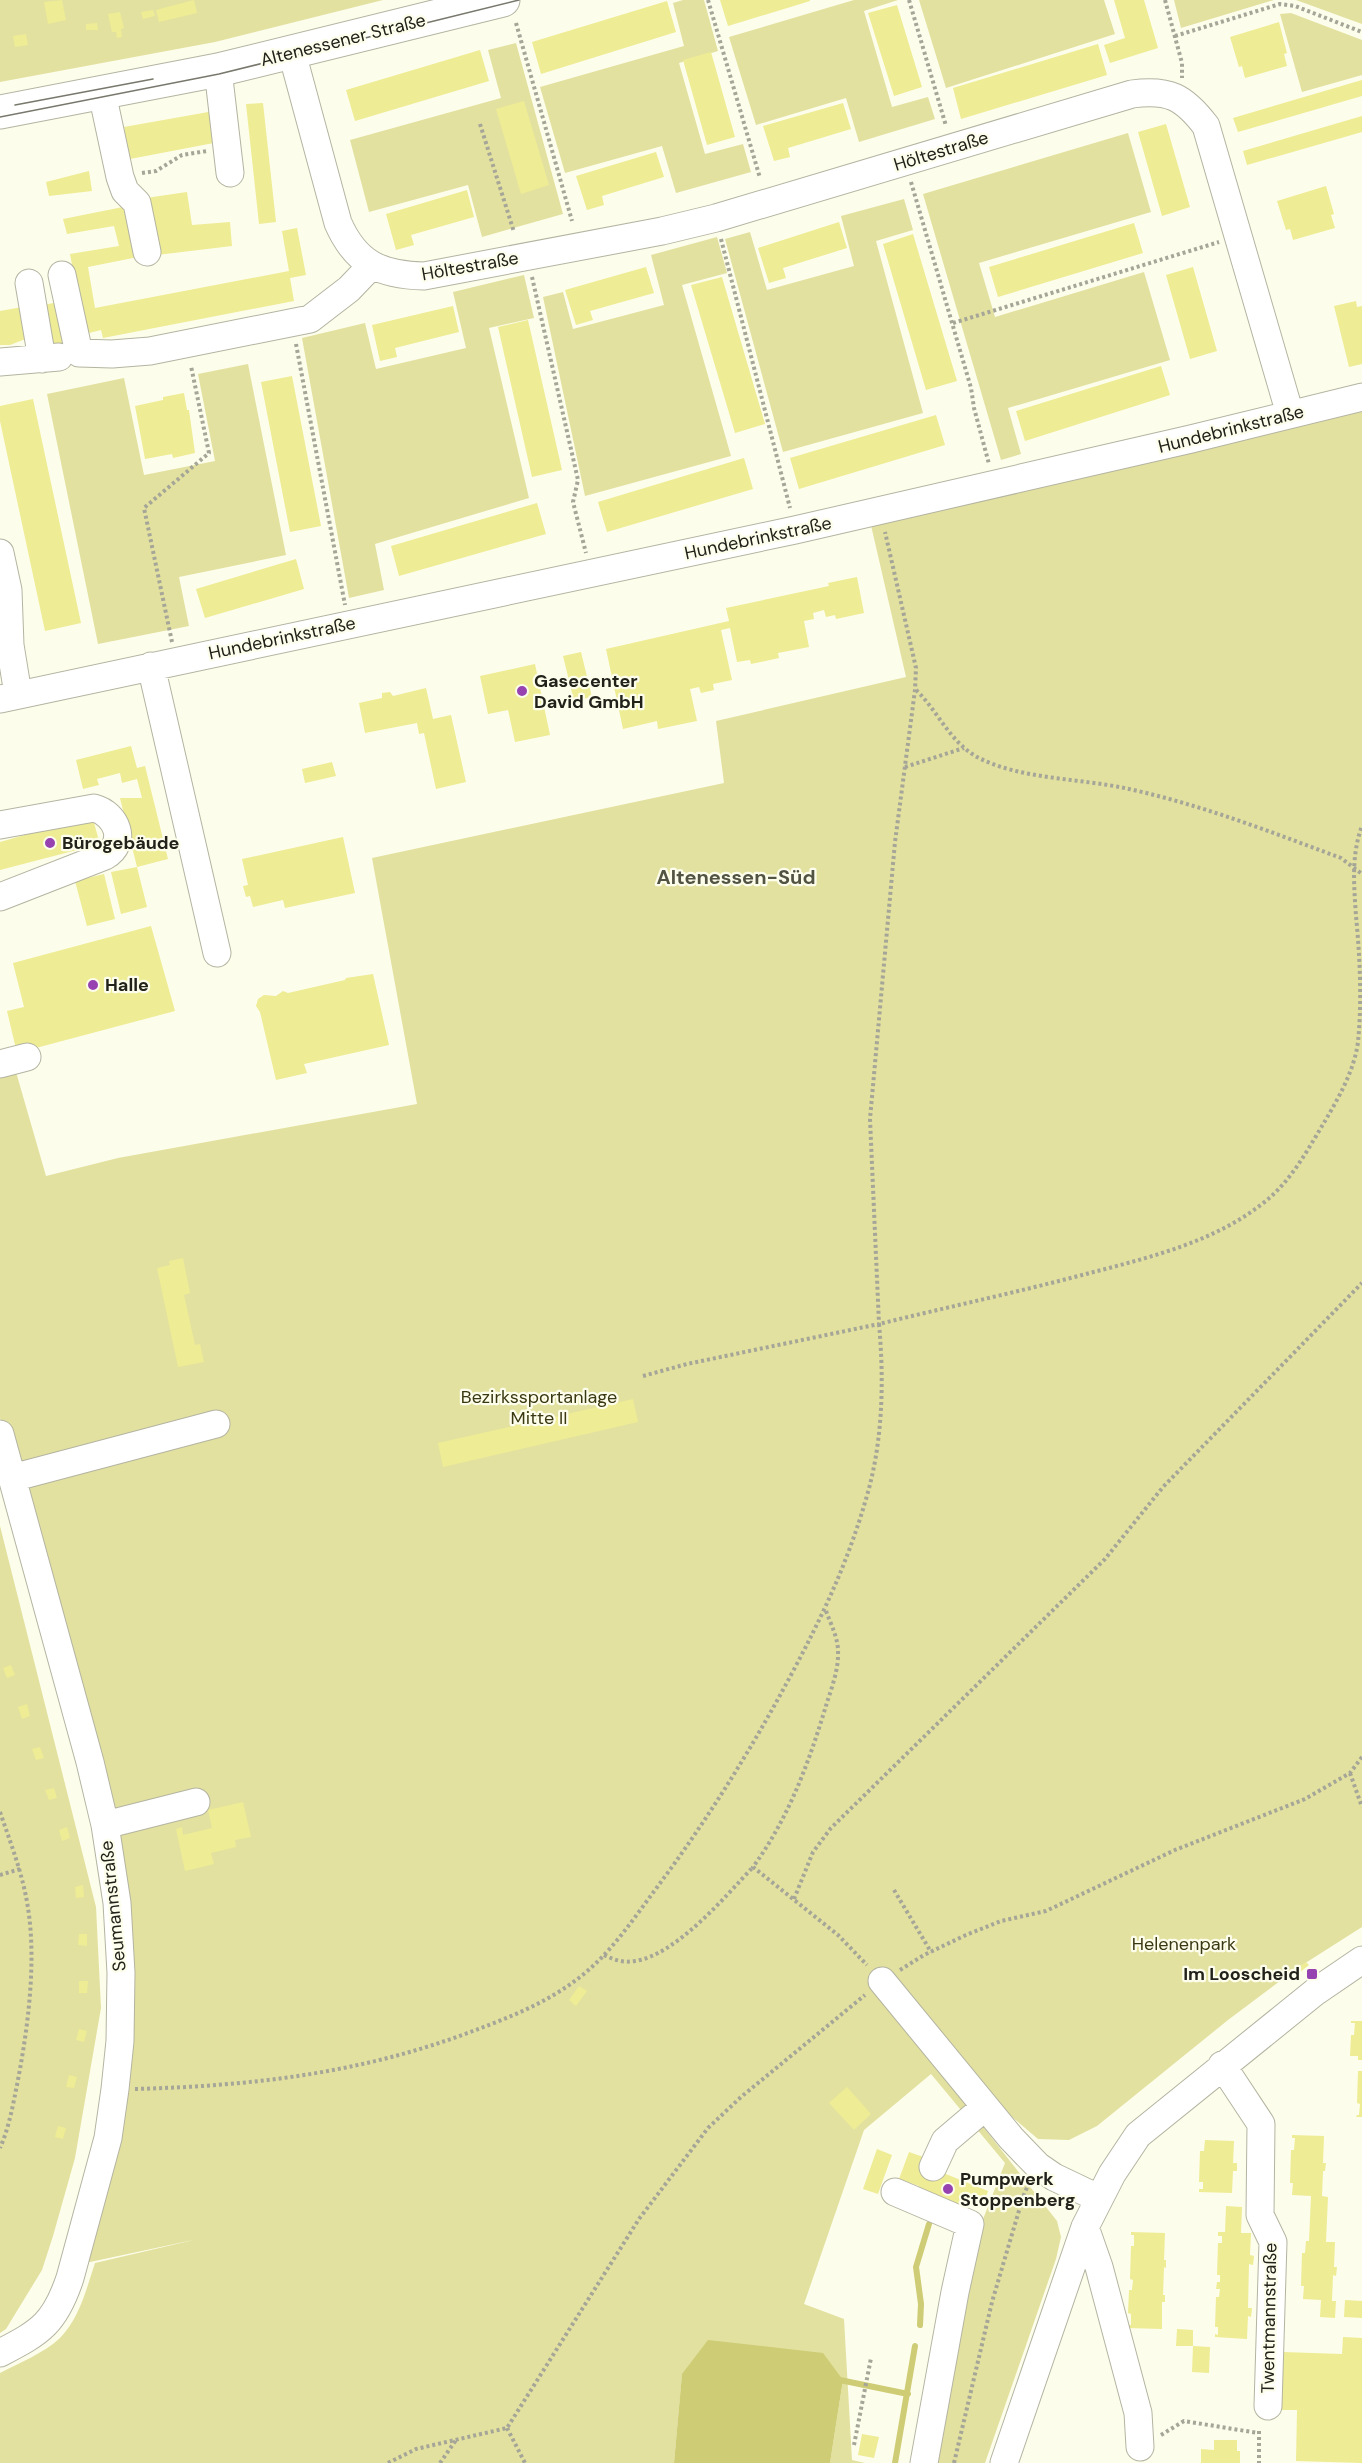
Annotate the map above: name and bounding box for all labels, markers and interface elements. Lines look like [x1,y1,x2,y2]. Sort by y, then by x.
street label: Altenessener Straße [258,8,428,72]
street label: Höltestraße [891,125,991,177]
street label: Höltestraße [420,246,520,286]
street label: Hundebrinkstraße [1156,399,1306,459]
street label: Hundebrinkstraße [682,511,834,565]
street label: Hundebrinkstraße [206,611,358,665]
place label: Gasecenter David GmbH [534,669,644,714]
marker: Gasecenter David GmbH [515,684,529,698]
place label: Bürogebäude [62,831,180,855]
marker: Bürogebäude [43,836,57,850]
district label: Altenessen-Süd [656,864,816,890]
place label: Halle [105,973,149,997]
marker: Halle [86,978,100,992]
park label: Bezirkssportanlage Mitte II [461,1385,617,1430]
street label: Seumannstraße [94,1839,132,1973]
park label: Helenenpark [1132,1932,1236,1956]
place label: Im Looscheid [1183,1962,1300,1986]
marker: Im Looscheid [1305,1967,1319,1981]
place label: Pumpwerk Stoppenberg [960,2167,1075,2212]
marker: Pumpwerk Stoppenberg [941,2182,955,2196]
street label: Twentmannstraße [1256,2242,1282,2394]

